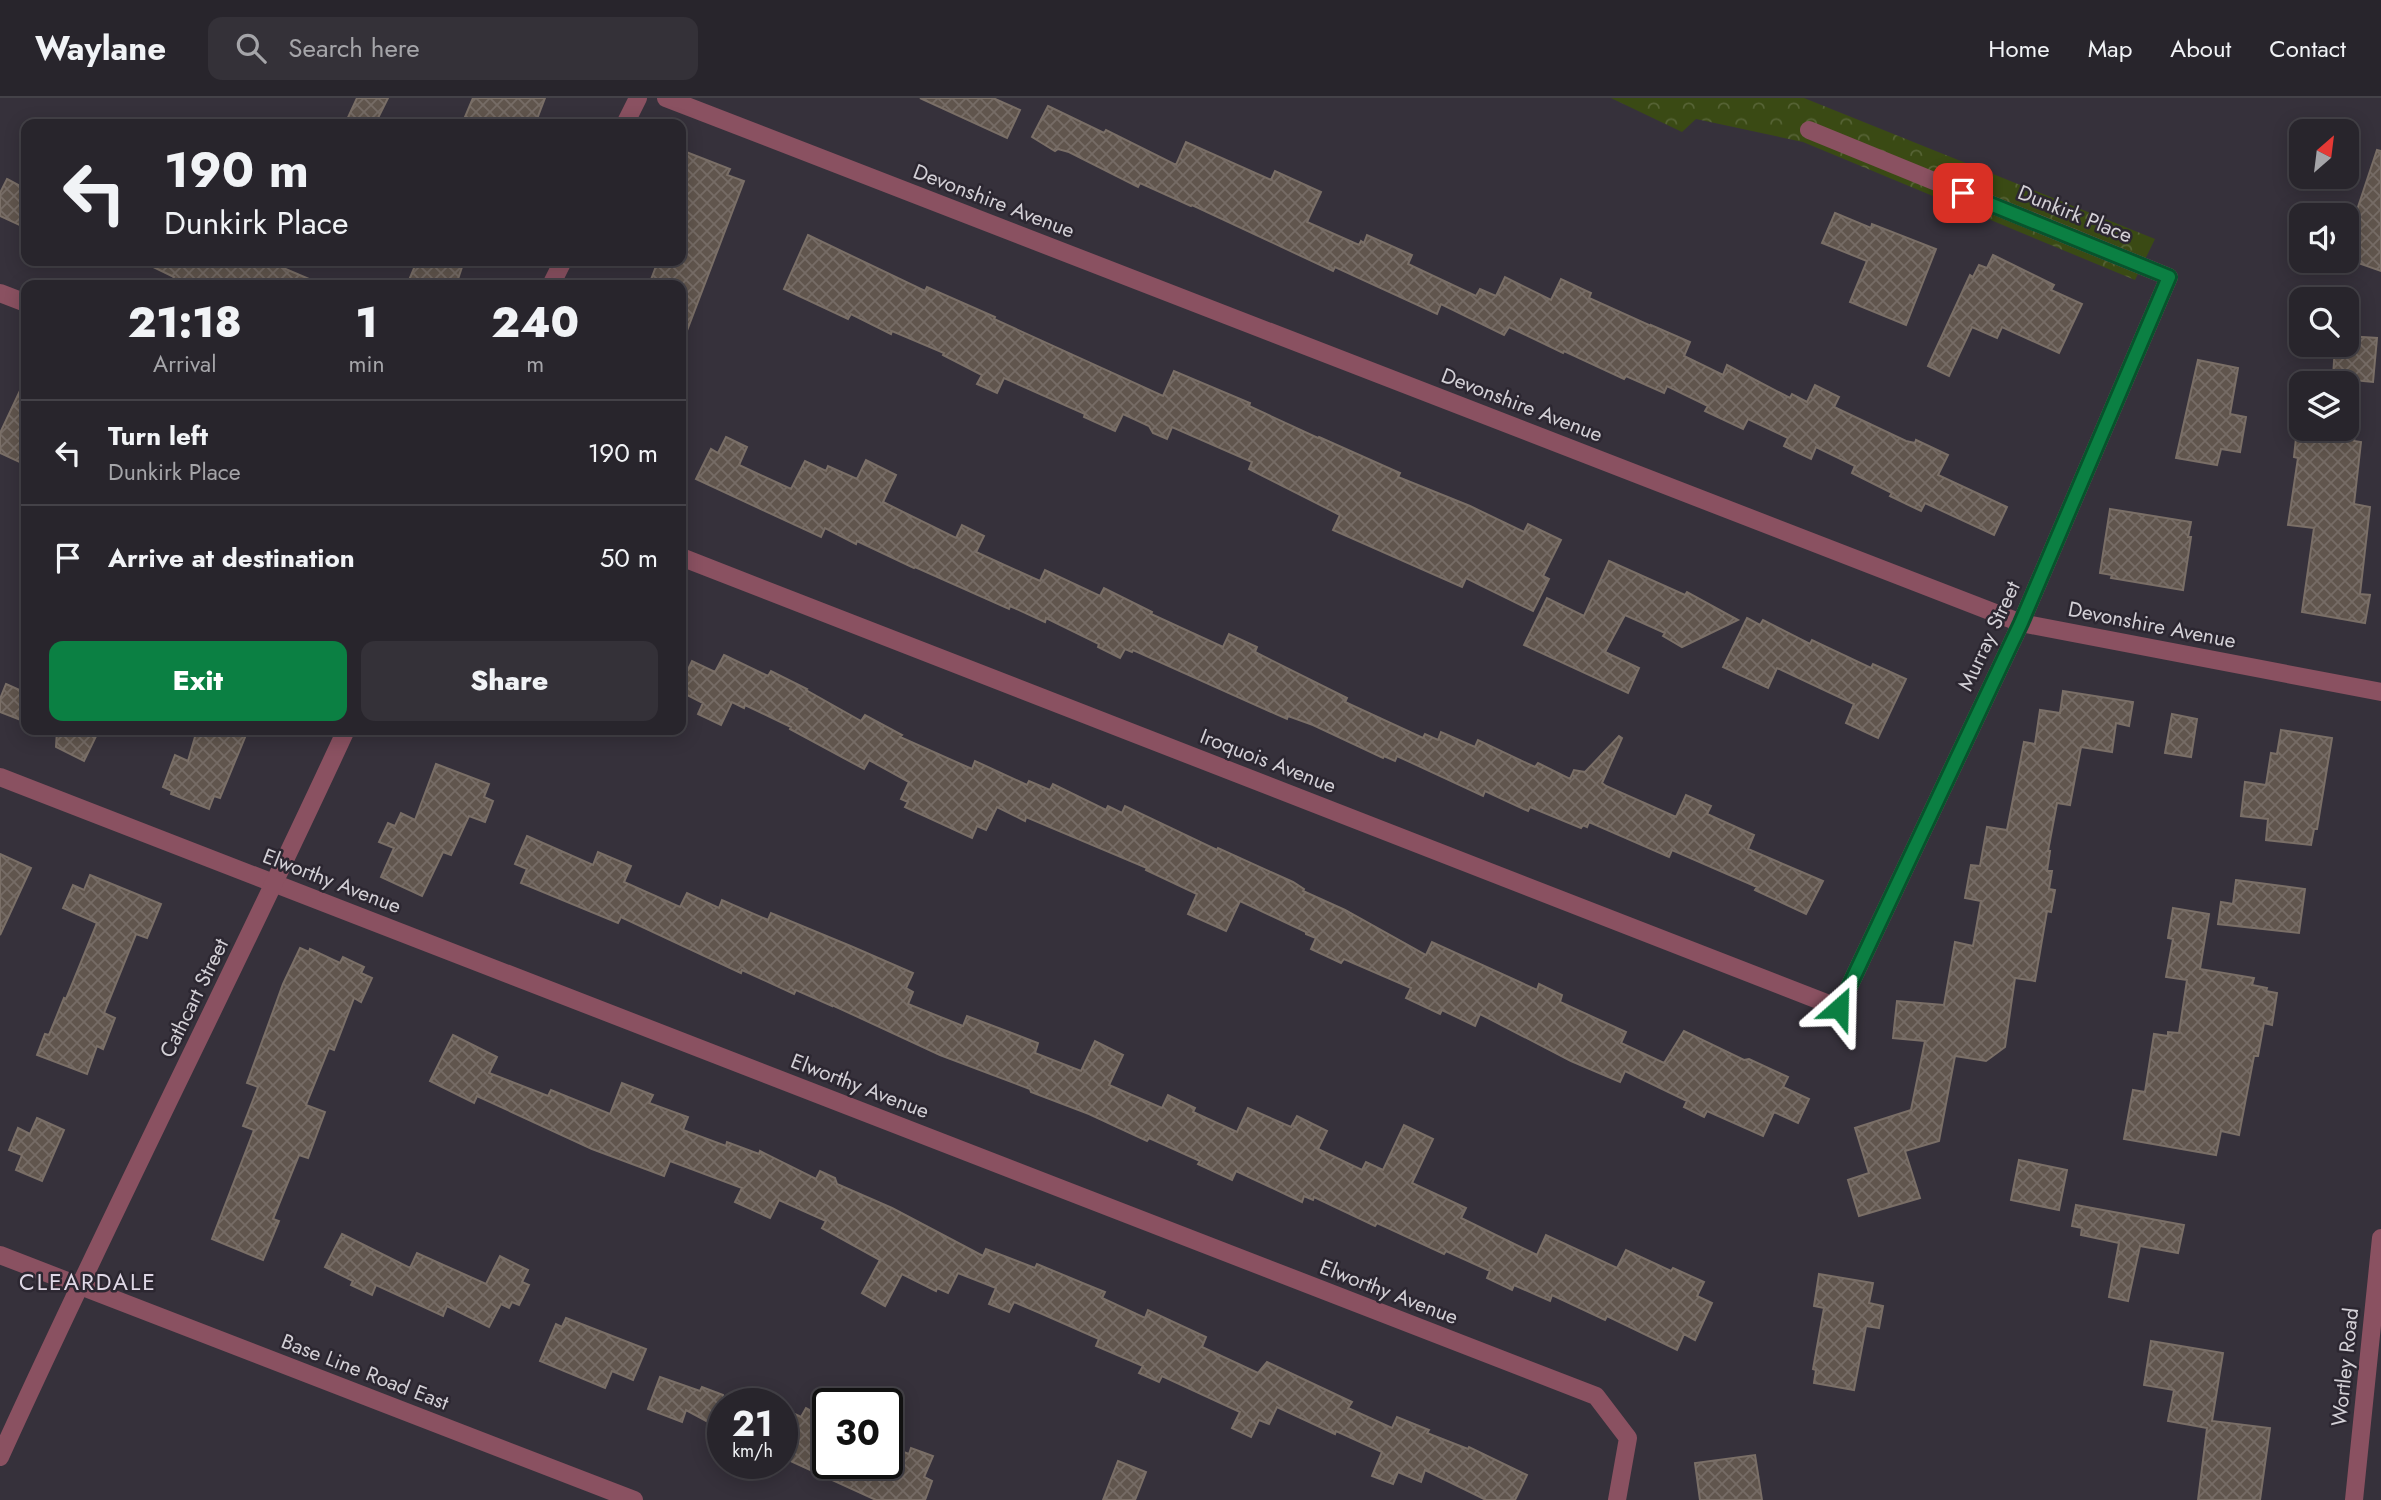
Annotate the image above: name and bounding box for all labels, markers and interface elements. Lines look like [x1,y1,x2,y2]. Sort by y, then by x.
search box [208,17,698,80]
text: Waylane [35,25,166,72]
icon: search [232,29,270,67]
text: Search here [288,29,420,67]
text: Home [1988,31,2050,66]
text: Map [2088,31,2132,66]
text: About [2170,31,2231,66]
text: Contact [2269,31,2346,66]
north arrow [2289,119,2359,189]
map controls [2289,119,2359,441]
text: 190 m [164,135,309,205]
icon: left [49,147,140,238]
street label: Devonshire Avenue [909,156,1079,246]
pin [1933,163,1993,223]
icon: arrive [1944,174,1982,212]
street label: Dunkirk Place [2013,177,2137,251]
text: Dunkirk Place [164,200,348,246]
button: sound [2289,203,2359,273]
button: search [2289,287,2359,357]
text: 21:18 [128,292,242,353]
text: 1 [355,292,378,353]
text: 240 [491,292,579,353]
text: Arrival [153,347,216,381]
text: min [349,347,385,381]
text: m [526,347,544,381]
street label: Devonshire Avenue [1437,360,1607,450]
button: layers [2289,371,2359,441]
text: Turn left [108,417,208,455]
icon: left [49,434,87,472]
text: 190 m [588,434,658,472]
text: Dunkirk Place [108,455,241,489]
icon: arrive [49,539,87,577]
text: Arrive at destination [108,539,355,577]
text: 50 m [600,539,658,577]
street label: Murray Street [1950,576,2028,696]
street label: Devonshire Avenue [2065,594,2239,656]
button: Exit [49,641,347,721]
button: Share [361,641,658,721]
street label: Iroquois Avenue [1196,721,1341,801]
street label: Elworthy Avenue [259,841,406,921]
street label: Cathcart Street [152,933,236,1063]
position arrow [1802,971,1876,1045]
street label: Elworthy Avenue [787,1046,934,1126]
street label: Elworthy Avenue [1316,1252,1463,1332]
district label: CLEARDALE [19,1265,157,1299]
street label: Wortley Road [2324,1306,2366,1428]
street label: Base Line Road East [277,1326,453,1418]
speed limit sign: 30 [812,1388,903,1479]
text: 21 [732,1399,773,1449]
text: km/h [732,1438,773,1464]

